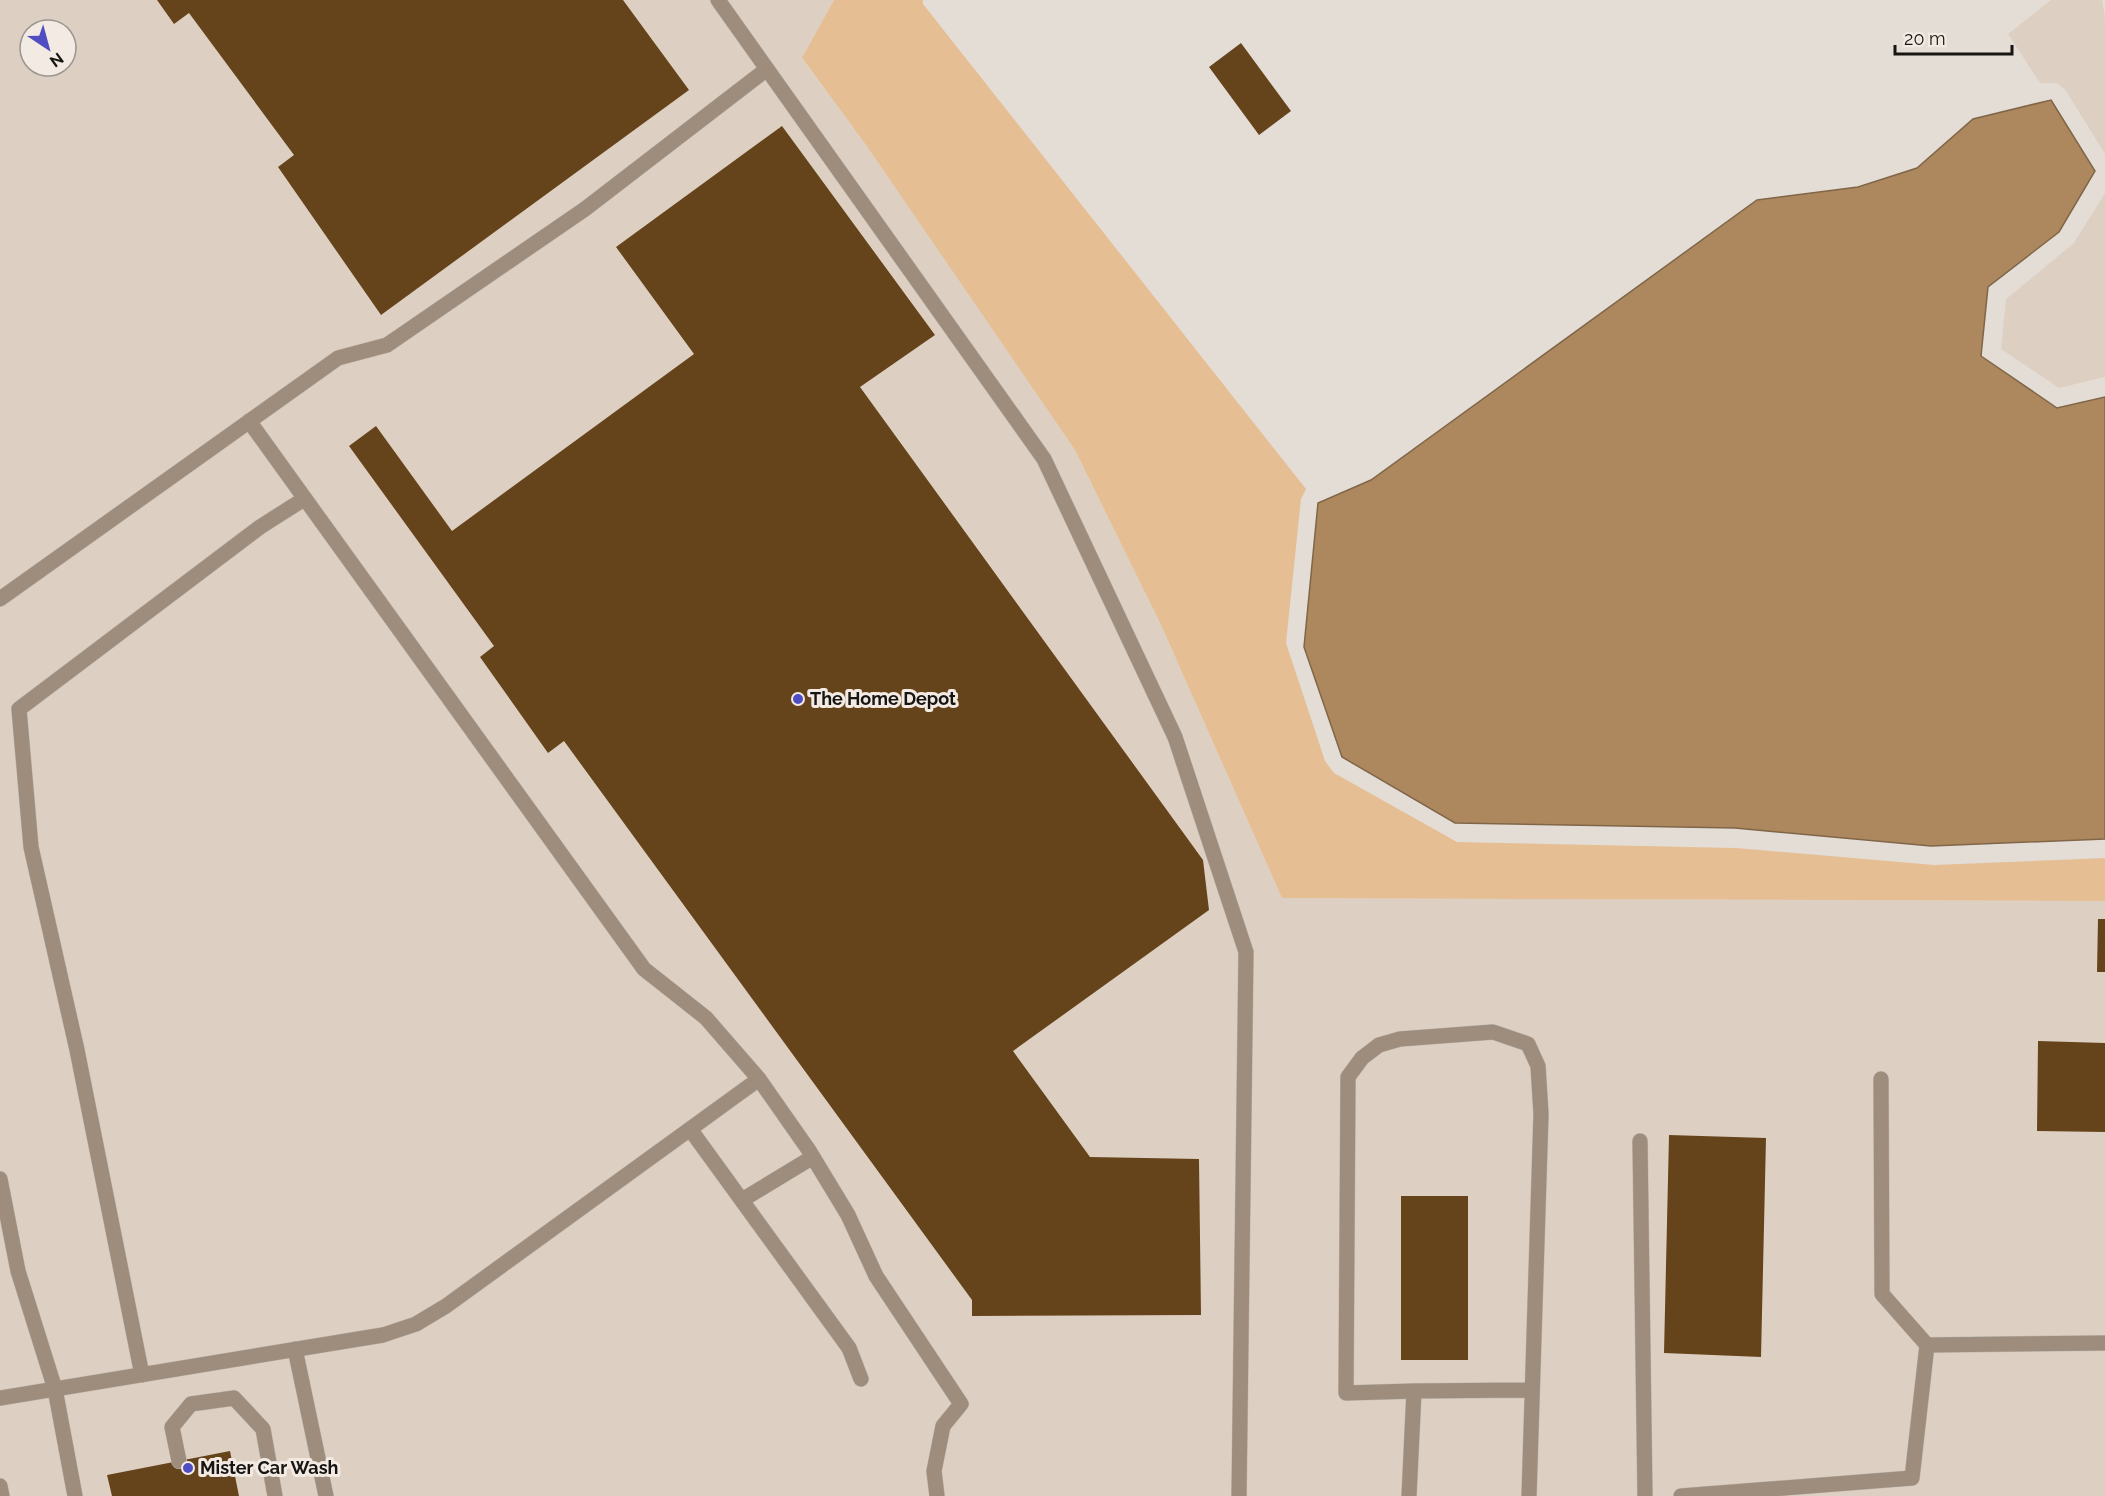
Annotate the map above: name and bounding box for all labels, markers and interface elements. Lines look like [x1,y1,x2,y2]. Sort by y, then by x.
north arrow [18,18,78,78]
scale bar [1895,18,2012,56]
text: 20 m [1904,28,1946,49]
text: N [46,48,67,71]
place label: The Home Depot [810,688,956,709]
marker: The Home Depot [791,692,805,706]
place label: Mister Car Wash [200,1457,338,1478]
marker: Mister Car Wash [181,1461,195,1475]

